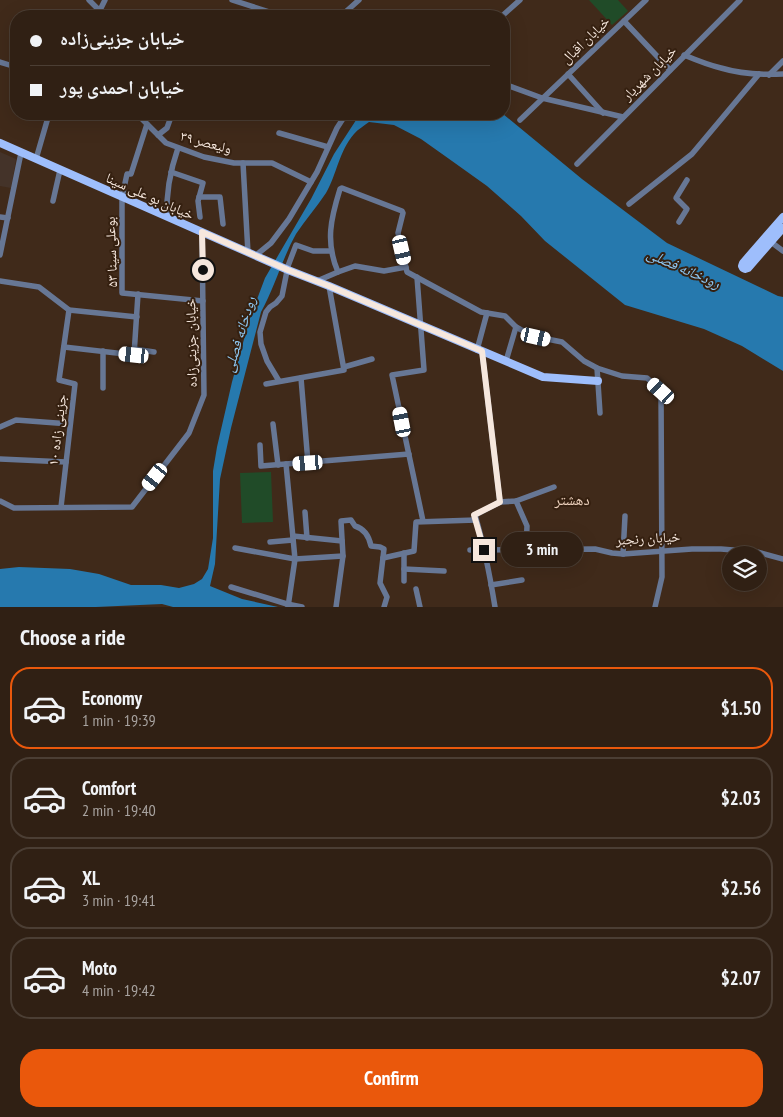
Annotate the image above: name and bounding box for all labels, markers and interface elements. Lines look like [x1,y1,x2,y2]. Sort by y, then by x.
street label: خیابان اقبال [557,12,613,68]
text: خیابان جزینی‌زاده [60,26,185,50]
street label: خیابان شهریار [617,42,680,105]
text: خیابان احمدی پور [60,75,184,99]
street label: ولیعصر ۳۹ [178,127,234,157]
street label: خیابان بو علی سینا [103,169,197,223]
street label: بوعلی سینا ۵۳ [101,216,121,288]
car [391,234,412,266]
water label: رودخانه فصلی [644,243,724,293]
route start [192,259,214,281]
water label: رودخانه فصلی [218,294,260,374]
street label: خیابان جزینی‌زاده [181,298,201,388]
car [519,326,552,348]
car [118,346,149,364]
car [644,375,677,407]
street label: جزینی زاده ۱۰ [44,393,70,467]
car [391,406,412,438]
car [292,454,323,472]
car [139,461,170,493]
district label: دهشتر [553,490,590,509]
street label: خیابان رنجبر [614,527,681,549]
callout: 3 min [502,532,584,568]
route end [473,539,495,561]
text: 3 min [526,539,558,559]
map controls [722,546,767,591]
button: layers [722,546,767,591]
text: Choose a ride [20,623,125,651]
icon: car [22,686,67,731]
text: Economy [82,686,142,710]
text: $1.50 [721,696,761,720]
text: 1 min · 19:39 [82,710,156,730]
icon: car [22,776,67,821]
text: Comfort [82,776,136,800]
text: $2.03 [721,786,761,810]
text: 2 min · 19:40 [82,800,156,820]
icon: car [22,866,67,911]
text: XL [82,866,100,890]
text: $2.56 [721,876,761,900]
text: 3 min · 19:41 [82,890,156,910]
icon: car [22,956,67,1001]
text: Moto [82,956,117,980]
text: $2.07 [721,966,761,990]
text: 4 min · 19:42 [82,980,156,1000]
button: Confirm [20,1049,763,1107]

